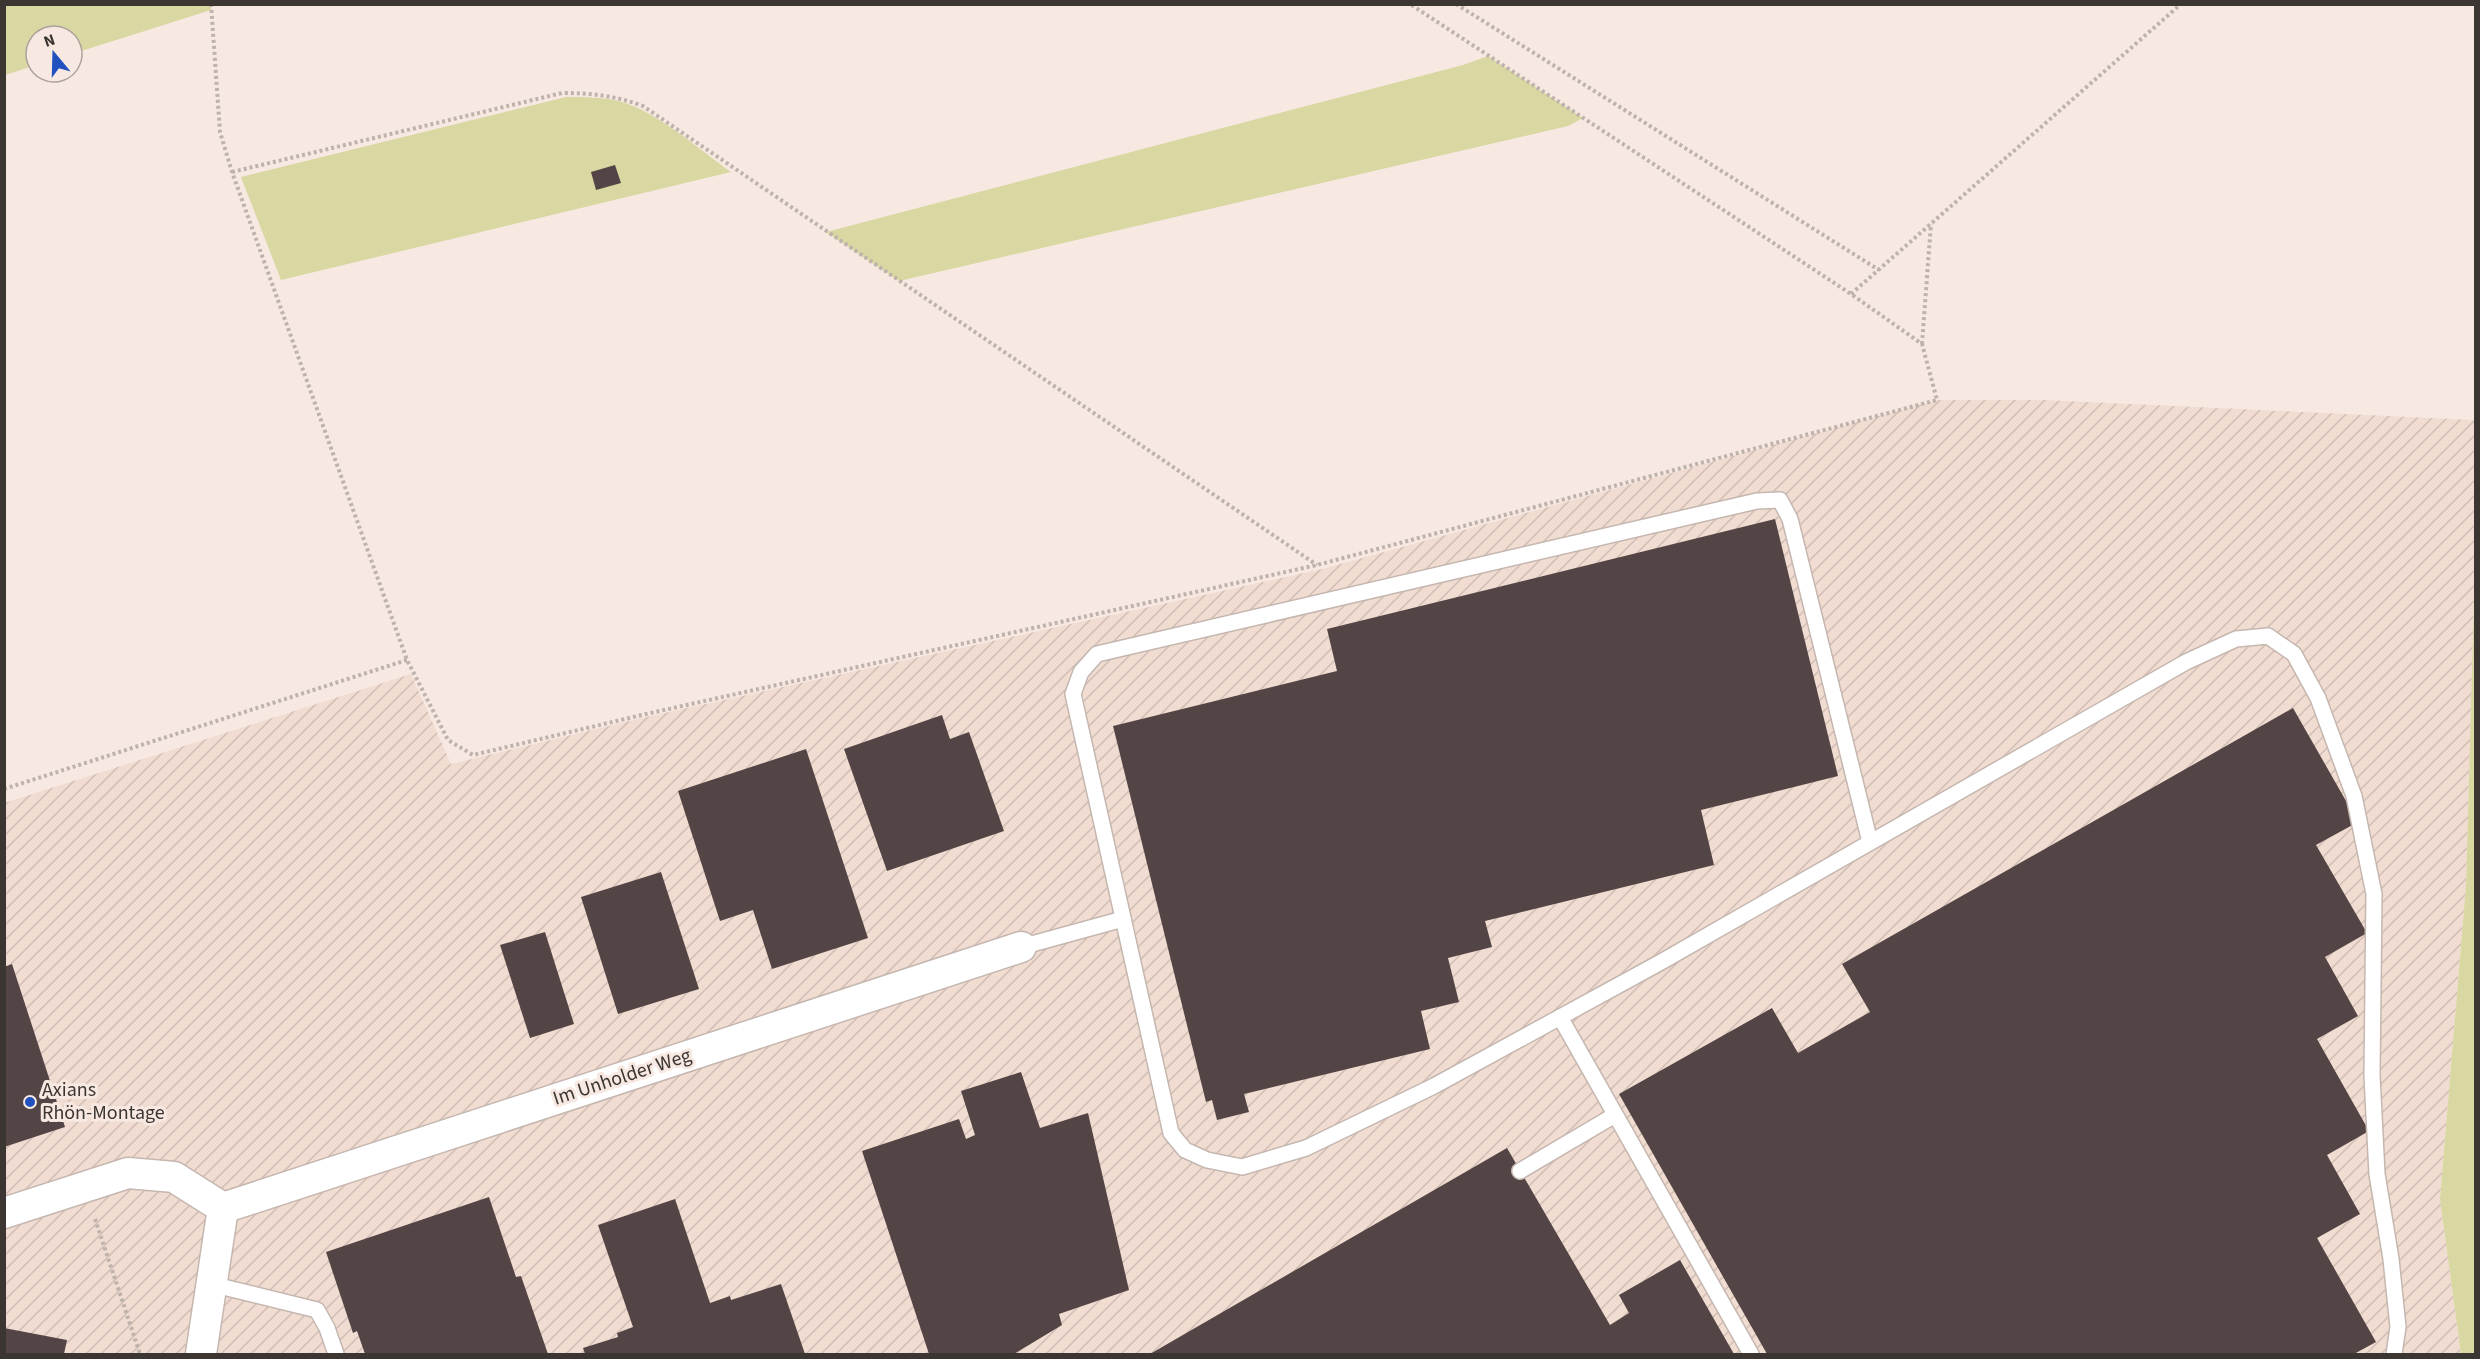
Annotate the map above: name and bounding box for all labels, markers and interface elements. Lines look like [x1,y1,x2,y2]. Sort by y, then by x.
north arrow [24,24,84,84]
text: N [41,29,58,53]
street label: Im Unholder Weg [549,1041,695,1113]
place label: Axians Rhön-Montage [42,1076,165,1127]
marker: Axians Rhön-Montage [23,1095,37,1109]

